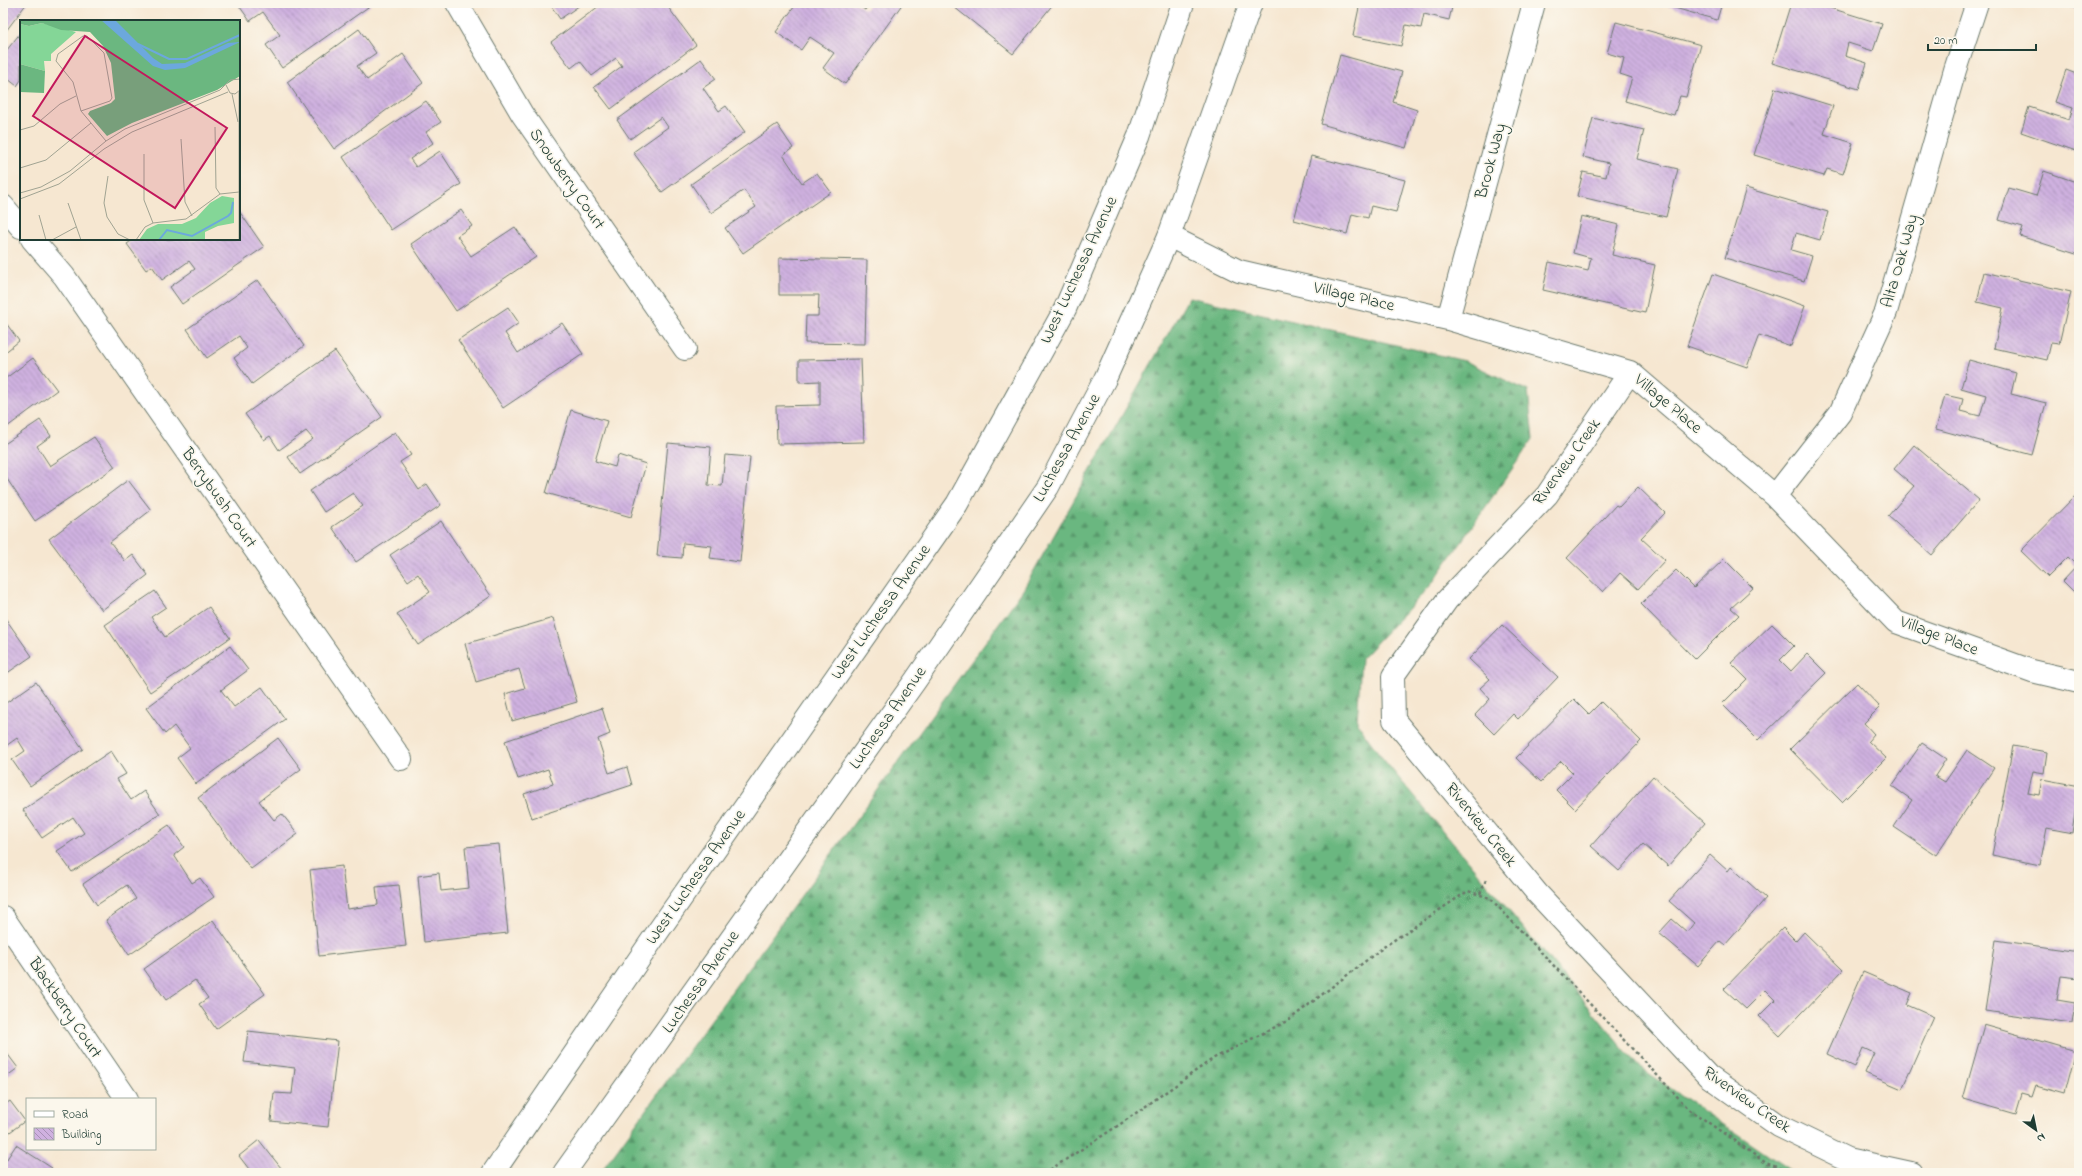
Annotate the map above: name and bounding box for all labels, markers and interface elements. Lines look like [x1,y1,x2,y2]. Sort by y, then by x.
inset map [20,20,240,240]
scale bar [1928,26,2036,52]
text: 20 m [1934,32,1957,50]
street label: Brook Way [1469,120,1514,203]
street label: Snowberry Court [522,123,611,236]
street label: West Luchessa Avenue [1034,192,1124,348]
street label: Alta Oak Way [1875,211,1926,311]
street label: Village Place [1310,275,1397,320]
street label: Village Place [1626,367,1708,442]
street label: Luchessa Avenue [1027,389,1107,507]
street label: Riverview Creek [1527,413,1608,511]
street label: Berrybush Court [174,442,263,554]
street label: West Luchessa Avenue [825,539,937,685]
street label: Village Place [1894,609,1982,664]
street label: Luchessa Avenue [843,661,933,775]
street label: Riverview Creek [1439,777,1523,873]
street label: West Luchessa Avenue [640,804,752,950]
street label: Luchessa Avenue [656,925,746,1039]
street label: Blackberry Court [21,952,108,1064]
street label: Riverview Creek [1698,1060,1797,1140]
legend [26,1098,156,1150]
text: Road [62,1106,88,1124]
north arrow [2016,1110,2056,1150]
text: Building [61,1126,101,1145]
text: N [2033,1129,2048,1146]

